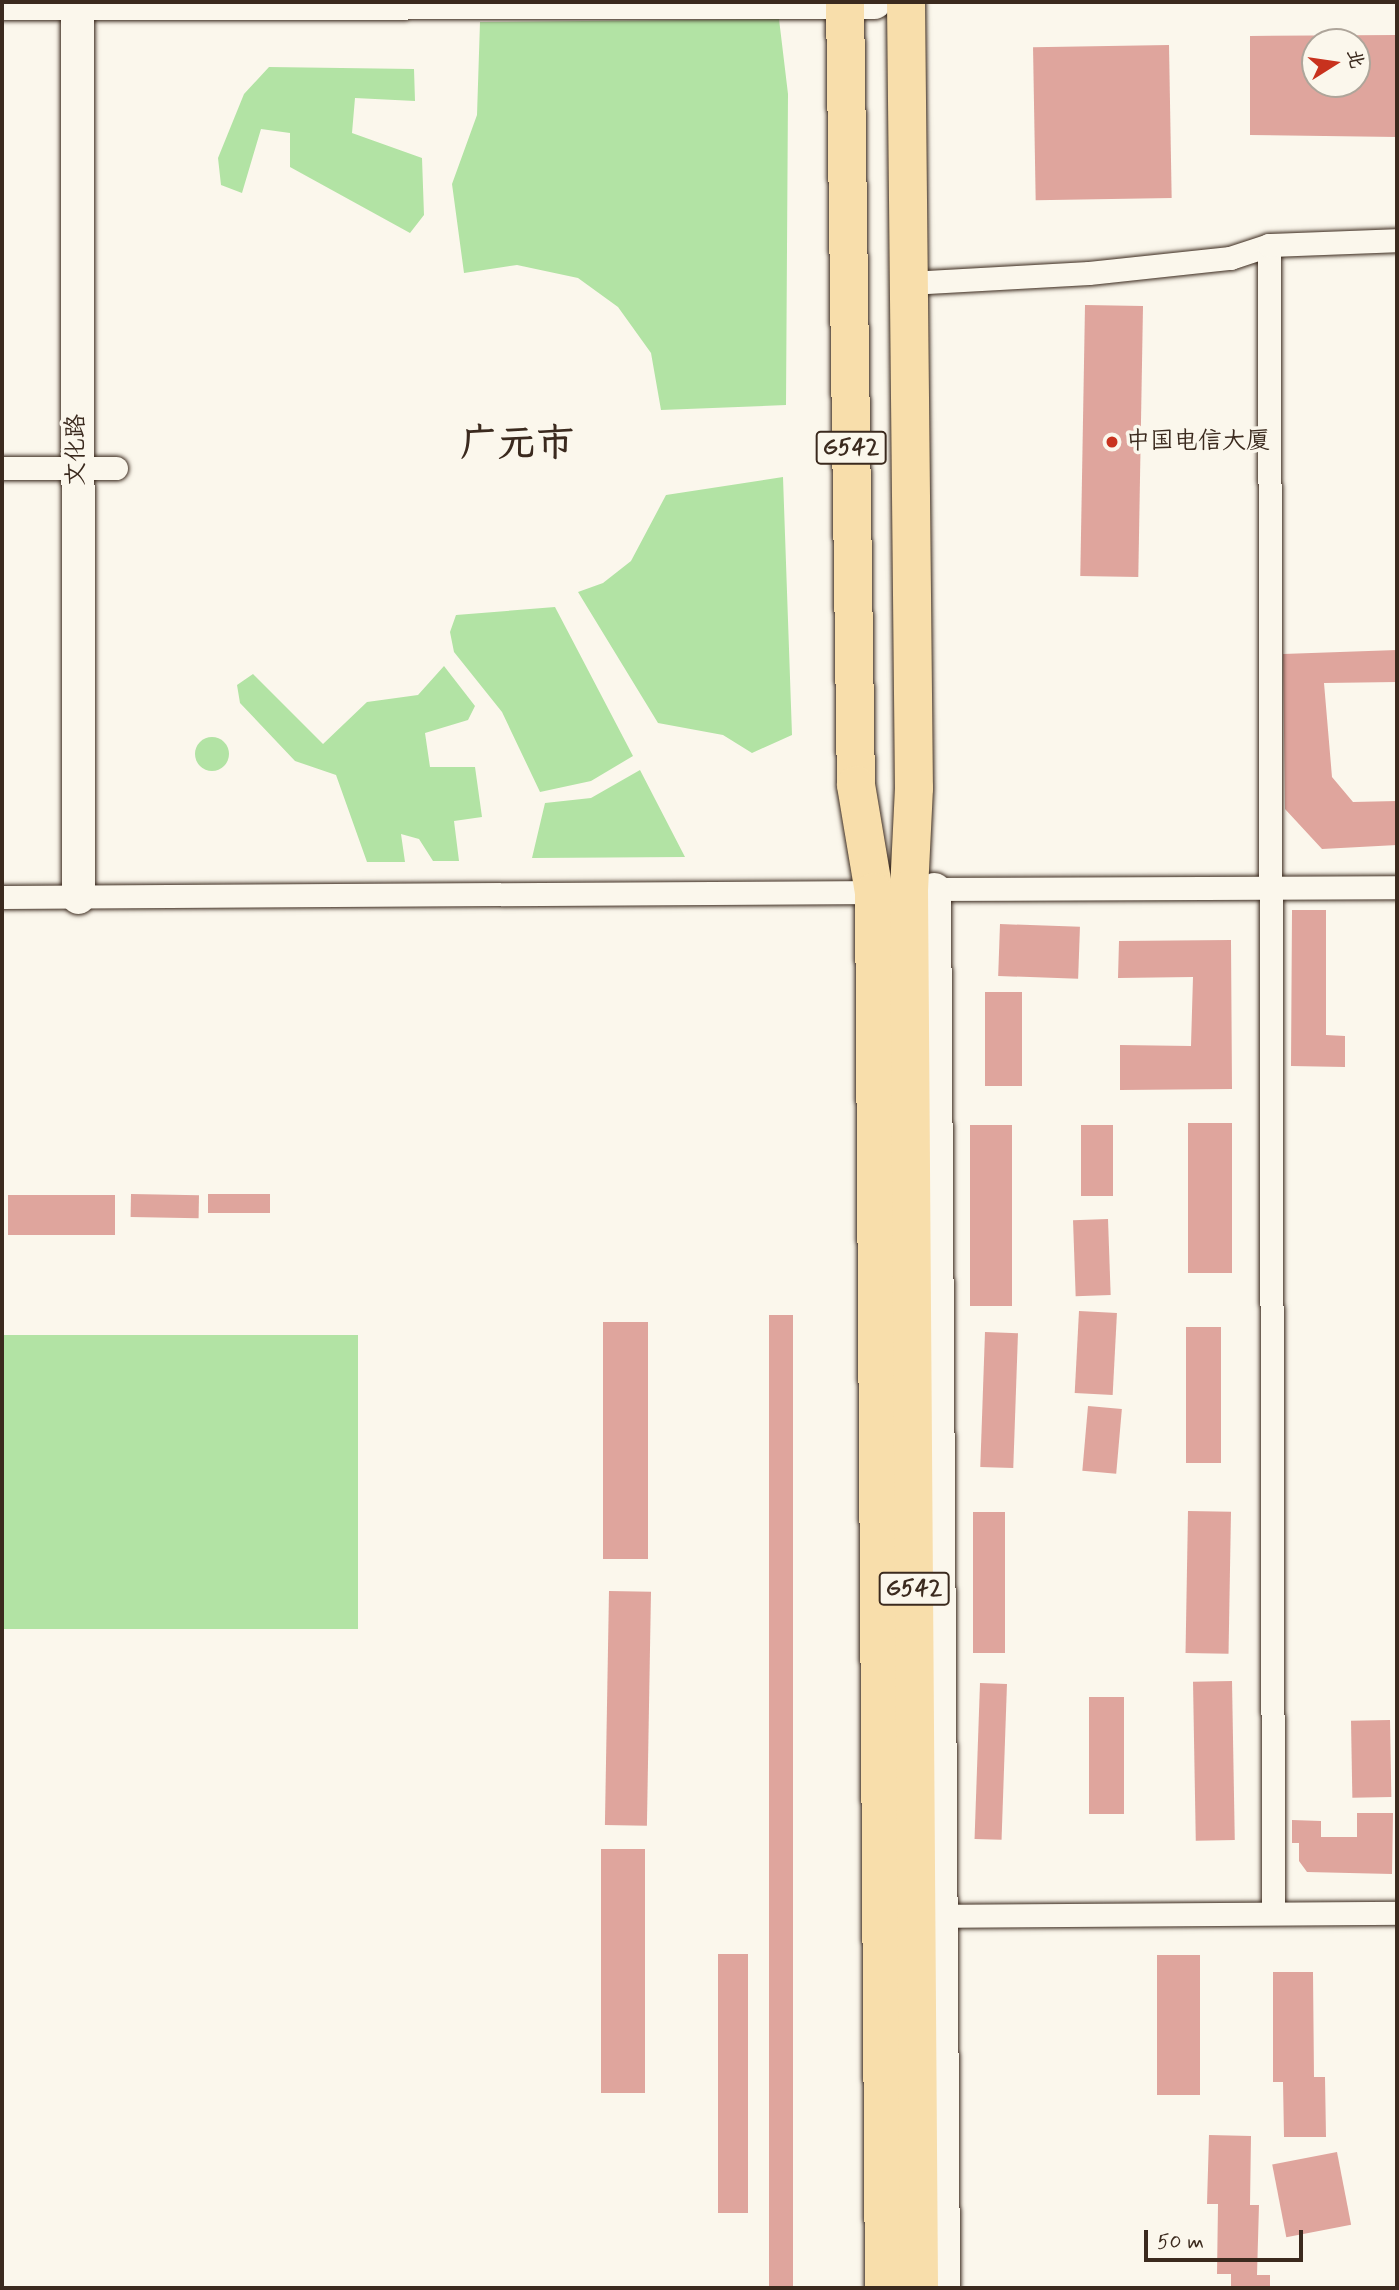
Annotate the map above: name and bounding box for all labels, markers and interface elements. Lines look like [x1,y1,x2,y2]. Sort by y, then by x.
north arrow [1301,28,1371,98]
text: 北 [1341,47,1369,71]
street label: 文化路 [63,414,91,486]
district label: 广元市 [460,422,574,468]
road number: G542 [814,428,888,468]
place label: 中国电信大厦 [1126,428,1270,456]
marker: 中国电信大厦 [1104,434,1120,450]
road number: G542 [877,1570,951,1608]
scale bar [1147,2216,1306,2260]
text: 50 m [1157,2228,1204,2256]

